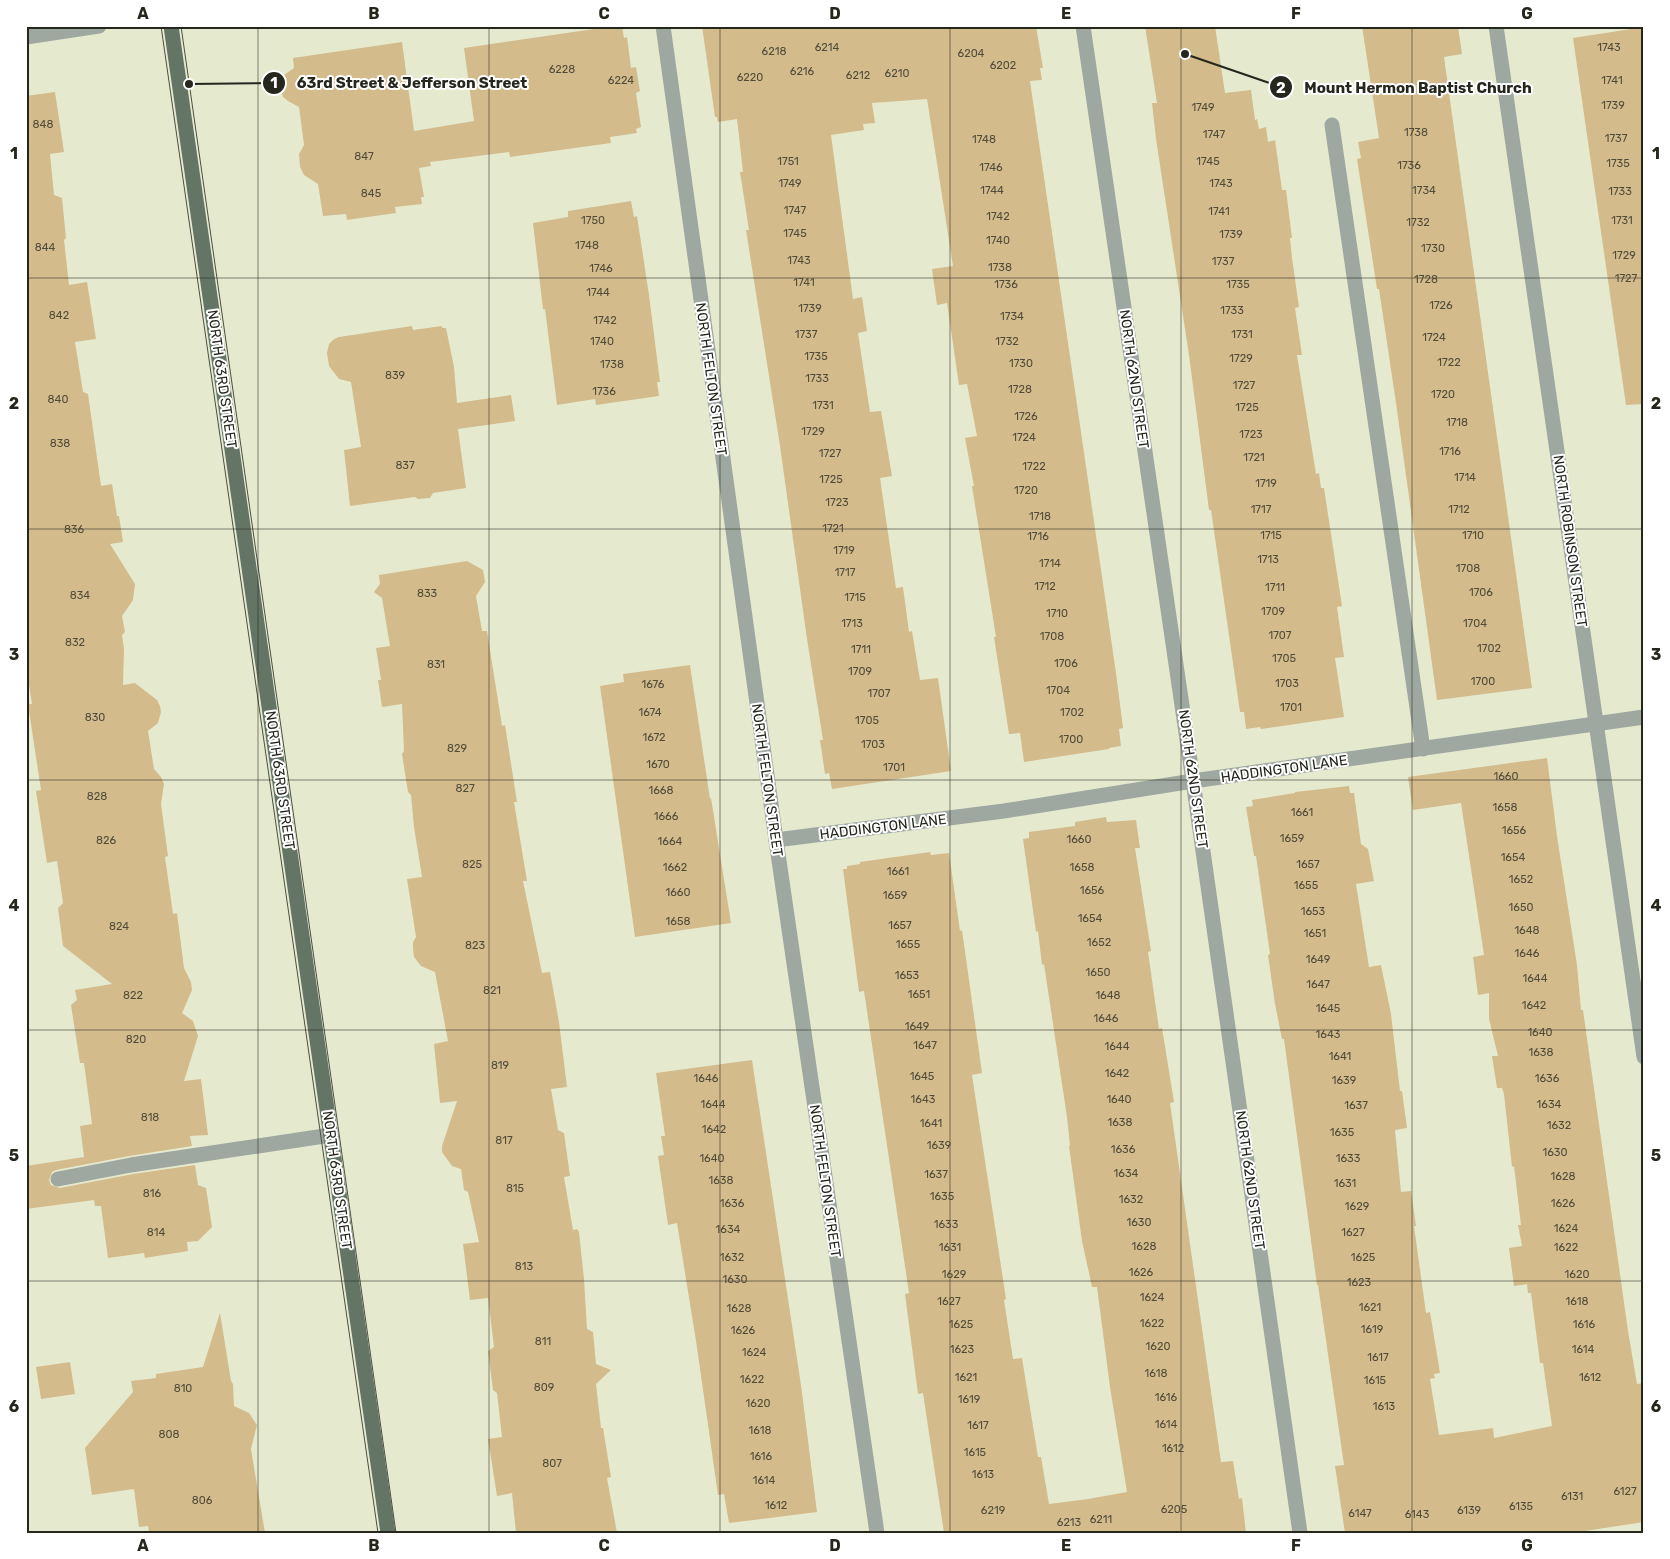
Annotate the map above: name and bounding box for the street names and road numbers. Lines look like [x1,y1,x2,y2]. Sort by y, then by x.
street label: NORTH FELTON STREET [692,301,730,457]
street label: NORTH 62ND STREET [1116,308,1152,450]
street label: NORTH 63RD STREET [204,309,240,449]
street label: NORTH ROBINSON STREET [1550,454,1590,628]
street label: NORTH FELTON STREET [748,702,786,858]
street label: NORTH 62ND STREET [1175,708,1211,850]
street label: NORTH 63RD STREET [262,710,298,850]
street label: HADDINGTON LANE [1220,752,1348,786]
street label: HADDINGTON LANE [819,811,947,843]
street label: NORTH FELTON STREET [806,1103,844,1259]
street label: NORTH 62ND STREET [1232,1109,1268,1251]
street label: NORTH 63RD STREET [319,1110,355,1250]

